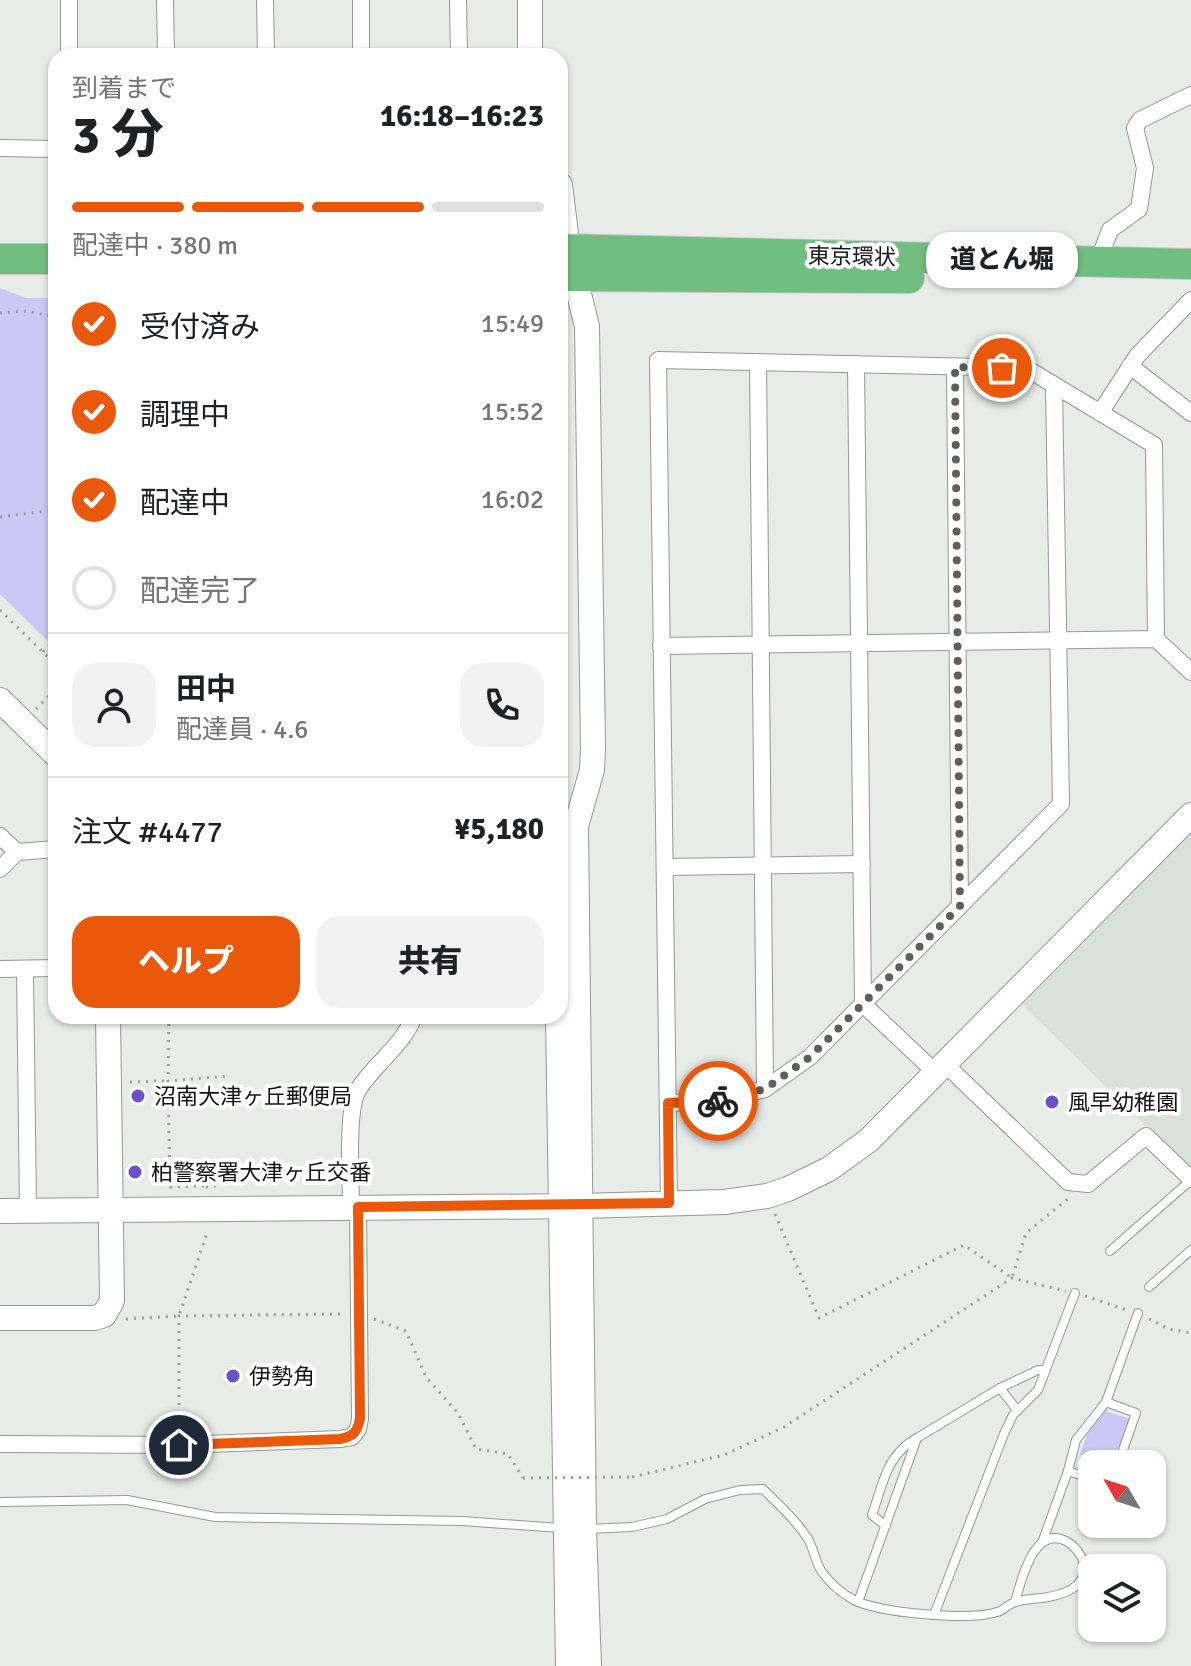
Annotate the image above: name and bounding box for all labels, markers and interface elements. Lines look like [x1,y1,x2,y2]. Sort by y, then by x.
text: 到着まで [72,73,176,105]
text: 16:18–16:23 [380,98,544,135]
text: 3 分 [72,103,164,167]
text: 配達中 · 380 m [72,230,238,262]
callout: 道とん堀 [926,232,1078,288]
street label: 東京環状 [808,242,896,271]
text: 道とん堀 [950,244,1054,276]
icon: check [72,302,116,346]
text: 15:49 [481,308,544,340]
text: 受付済み [140,309,260,346]
pin [968,334,1036,402]
icon: bag [980,346,1024,390]
icon: check [72,390,116,434]
text: 15:52 [481,396,544,428]
text: 調理中 [140,397,230,434]
icon: check [72,478,116,522]
text: 16:02 [481,484,544,516]
text: 配達中 [140,485,230,522]
text: 配達完了 [140,573,260,610]
button: person [72,663,156,747]
button: phone [460,663,544,747]
text: 田中 [176,671,236,708]
text: 配達員 · 4.6 [176,714,308,746]
text: ¥5,180 [454,811,544,848]
text: 注文 #4477 [72,814,223,851]
button: ヘルプ [72,916,300,1008]
button: 共有 [316,916,544,1008]
courier [678,1061,758,1141]
icon: bike [696,1079,740,1123]
place label: 沼南大津ヶ丘郵便局 [154,1083,352,1110]
marker: 沼南大津ヶ丘郵便局 [129,1087,147,1105]
place label: 風早幼稚園 [1068,1089,1178,1116]
marker: 風早幼稚園 [1043,1093,1061,1111]
place label: 柏警察署大津ヶ丘交番 [151,1159,371,1186]
marker: 柏警察署大津ヶ丘交番 [126,1163,144,1181]
place label: 伊勢角 [249,1363,315,1390]
marker: 伊勢角 [224,1367,242,1385]
pin [145,1411,213,1479]
icon: home [157,1423,201,1467]
north arrow [1078,1450,1166,1538]
map controls [1078,1450,1166,1642]
button: layers [1078,1554,1166,1642]

